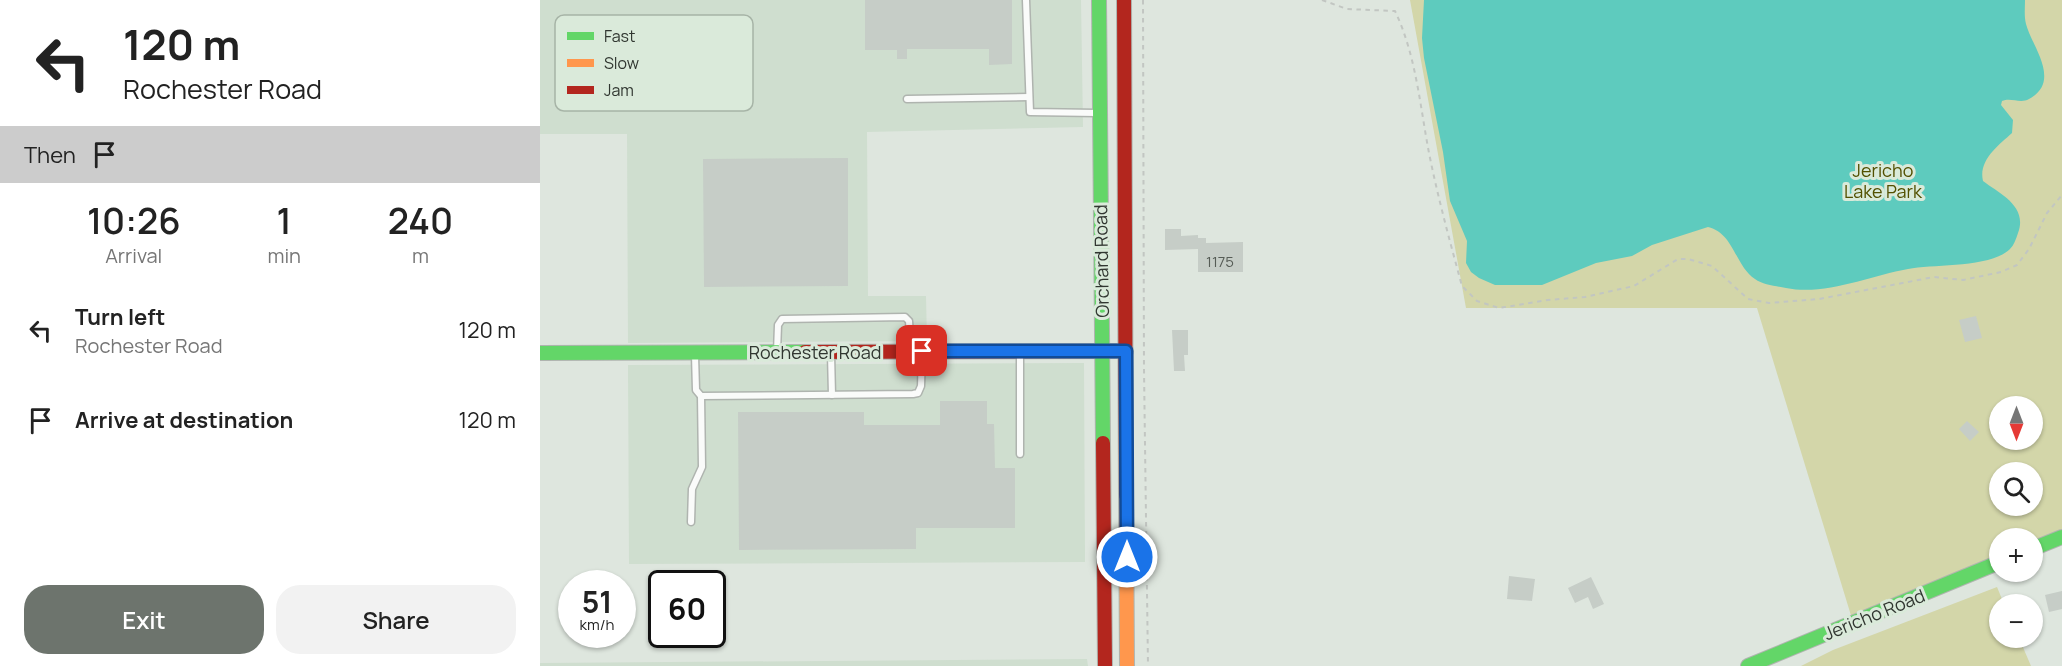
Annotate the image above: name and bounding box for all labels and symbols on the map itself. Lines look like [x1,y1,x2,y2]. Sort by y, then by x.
legend [555,15,753,111]
text: Fast [604,25,635,47]
text: Slow [604,52,639,74]
text: Jam [604,79,634,101]
park label: Jericho Lake Park [1844,158,1923,203]
street label: Orchard Road [1088,204,1114,318]
house number: 1175 [1206,251,1234,272]
pin [896,325,947,376]
street label: Rochester Road [749,340,881,364]
north arrow [1989,396,2043,450]
position arrow [1095,525,1159,589]
speed limit sign: 60 [648,570,726,648]
street label: Jericho Road [1820,583,1928,645]

